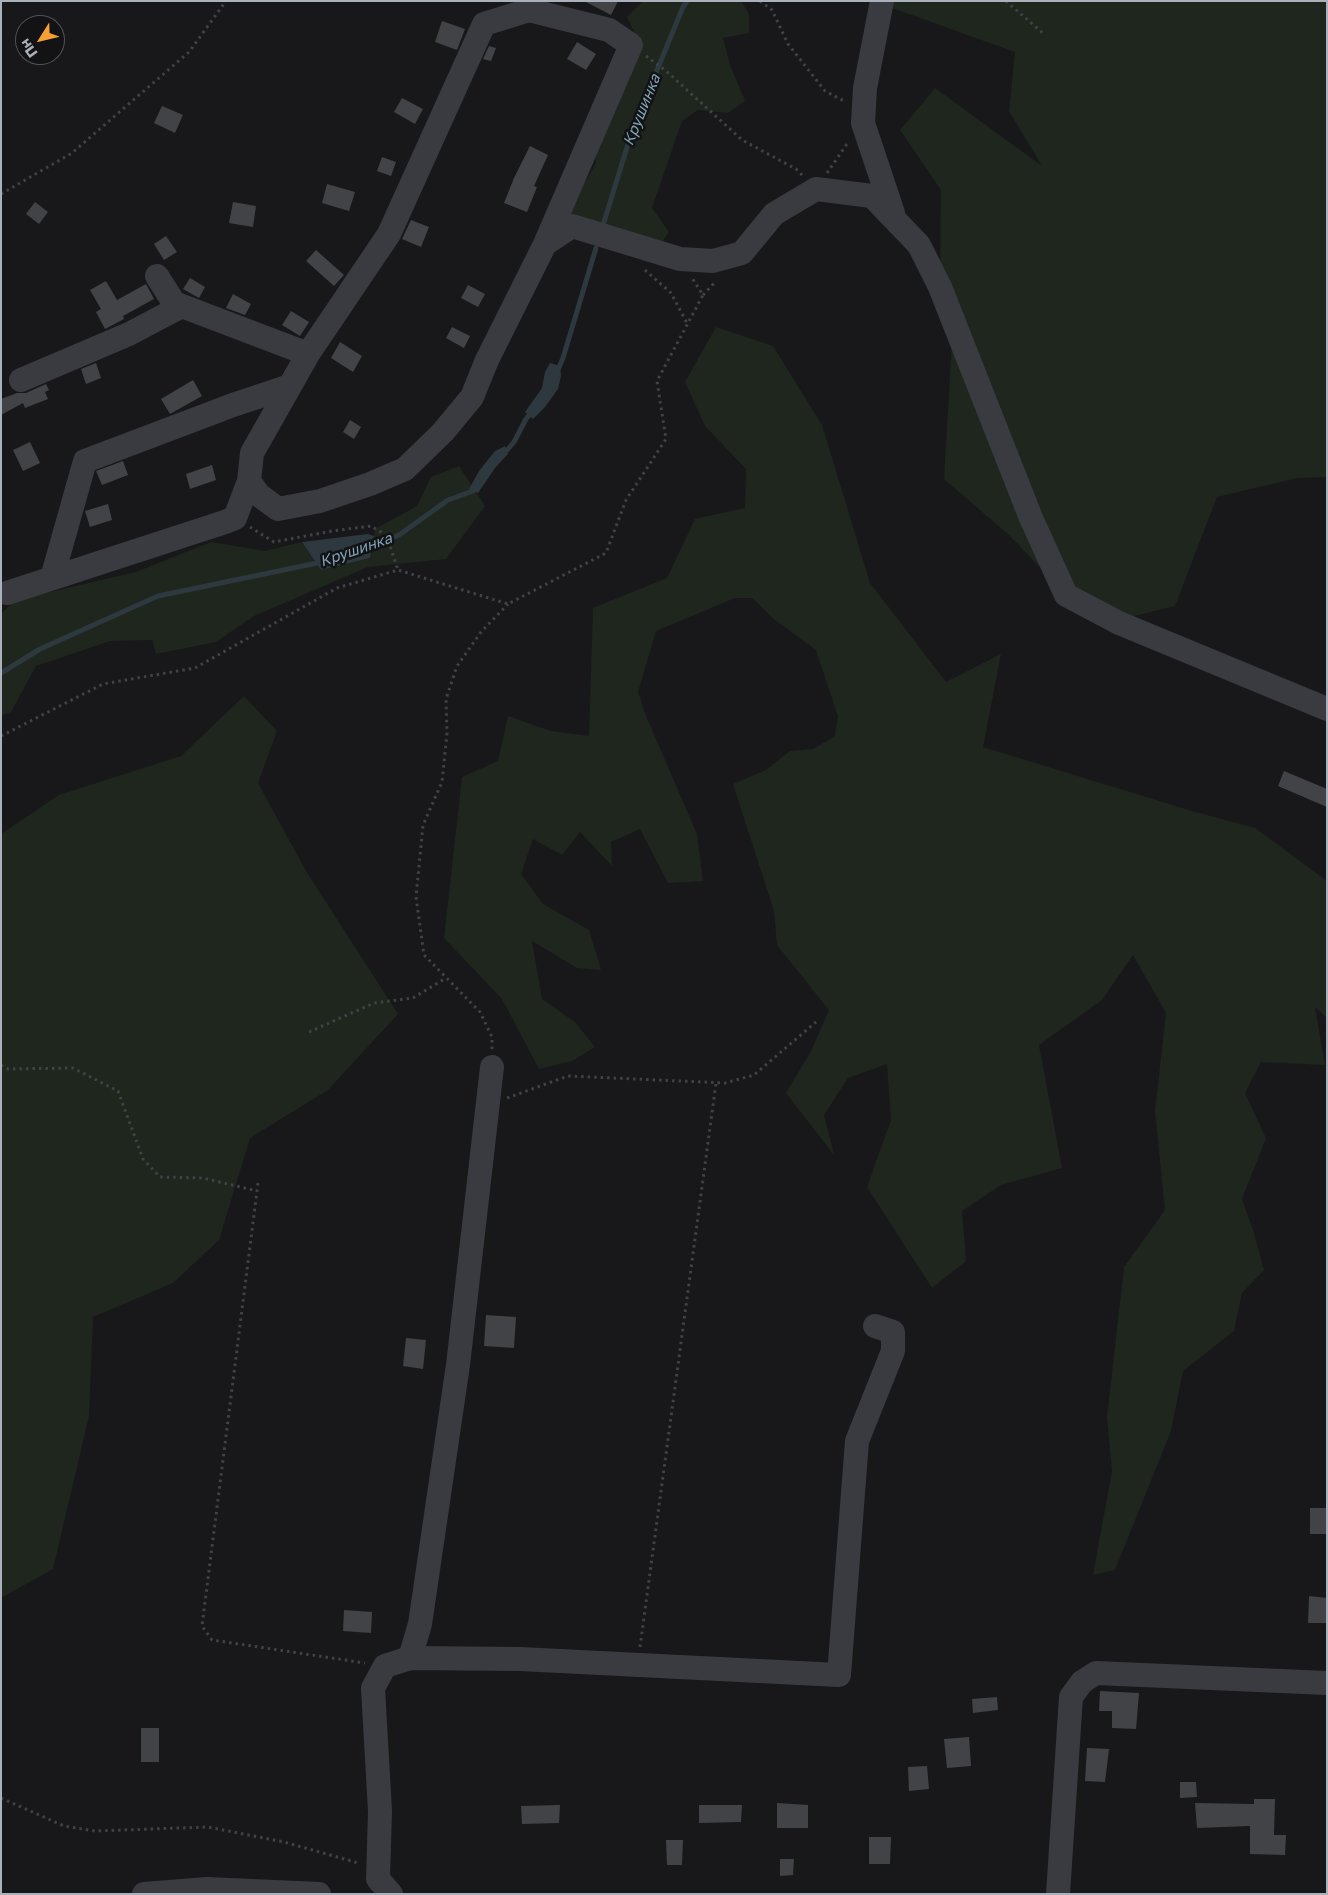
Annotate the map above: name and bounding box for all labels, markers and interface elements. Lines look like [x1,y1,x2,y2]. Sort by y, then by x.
north arrow [15,15,65,65]
text: Пн [16,36,41,61]
water label: Крушинка [620,72,664,148]
water label: Крушинка [318,529,394,571]

